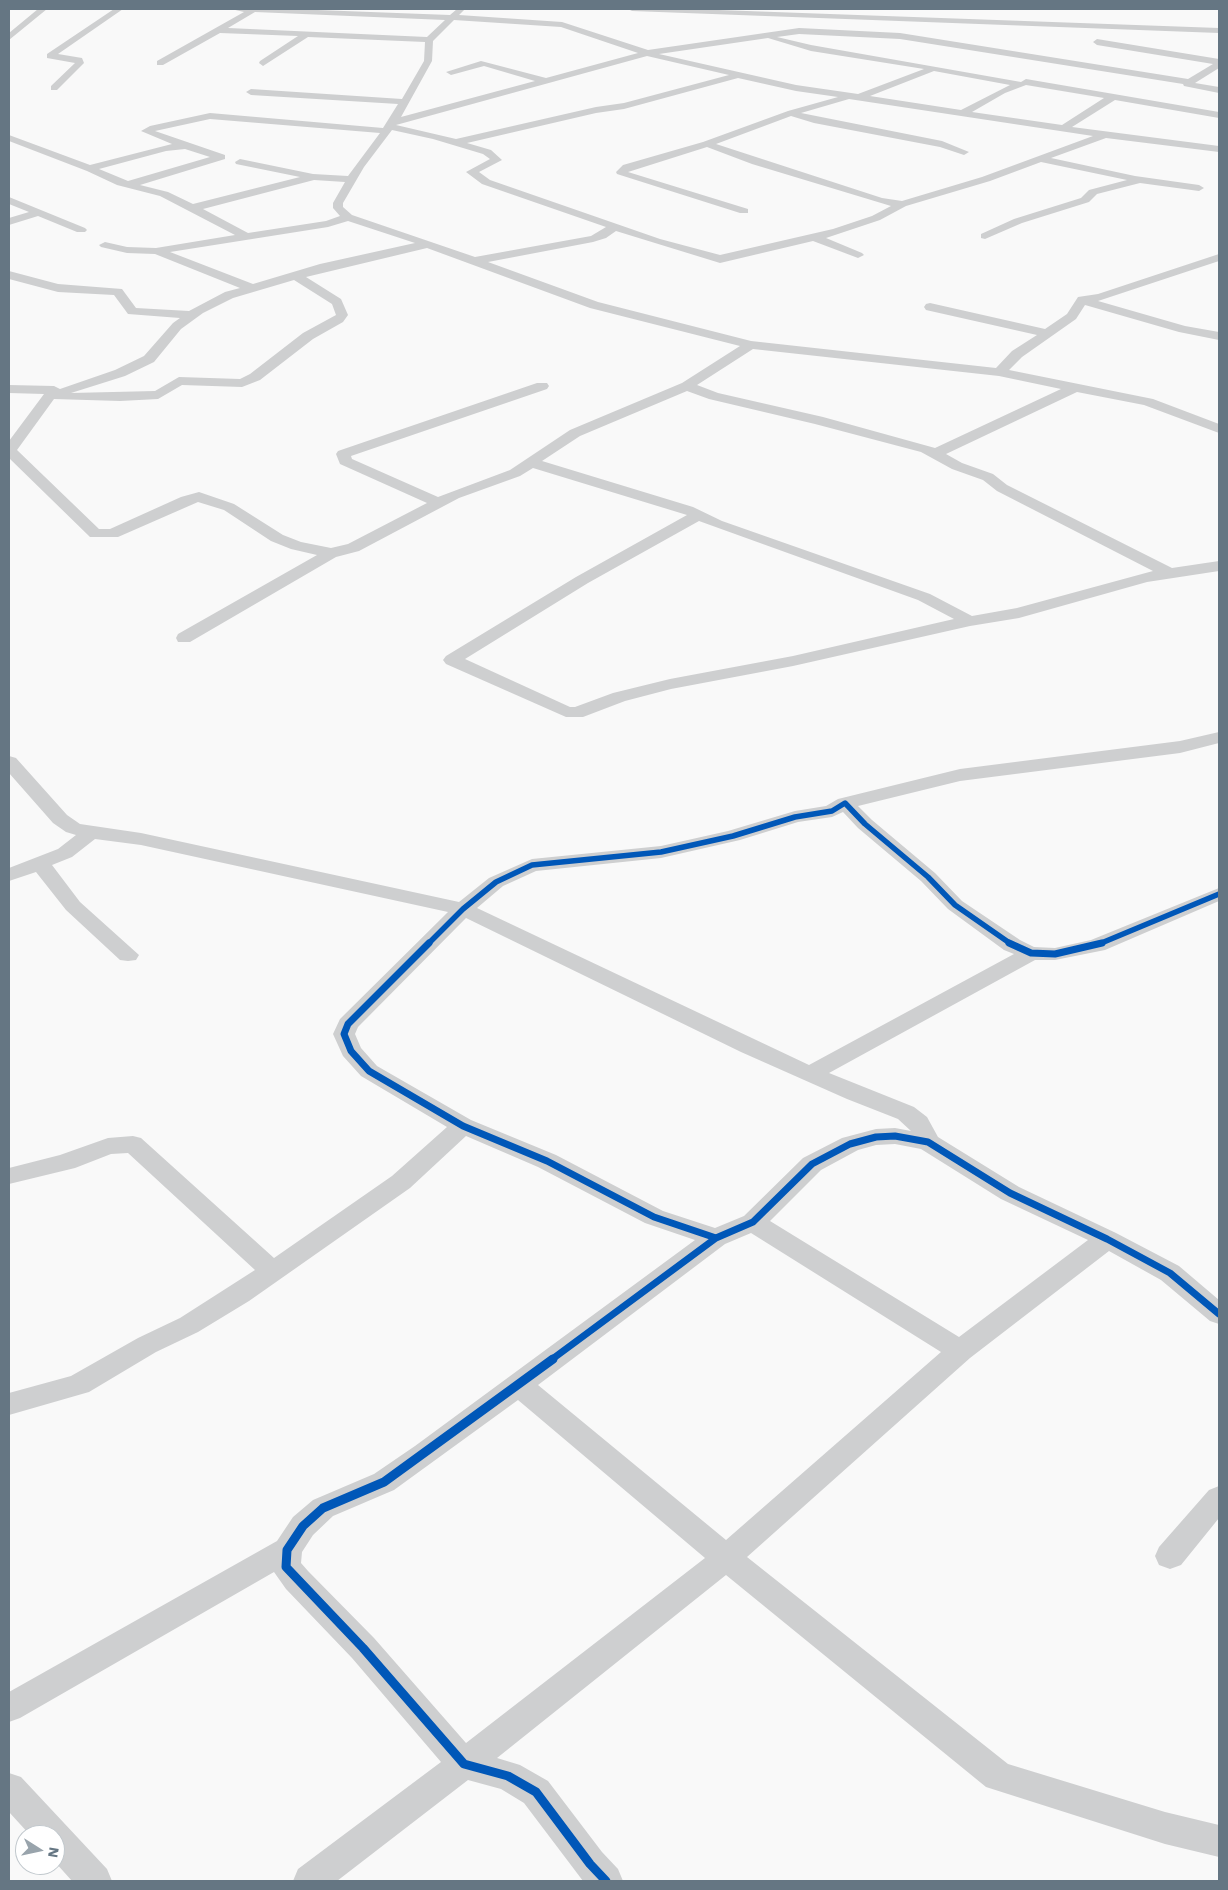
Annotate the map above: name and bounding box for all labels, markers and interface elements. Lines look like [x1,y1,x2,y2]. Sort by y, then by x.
north arrow [15,1825,65,1875]
text: N [45,1846,63,1859]

